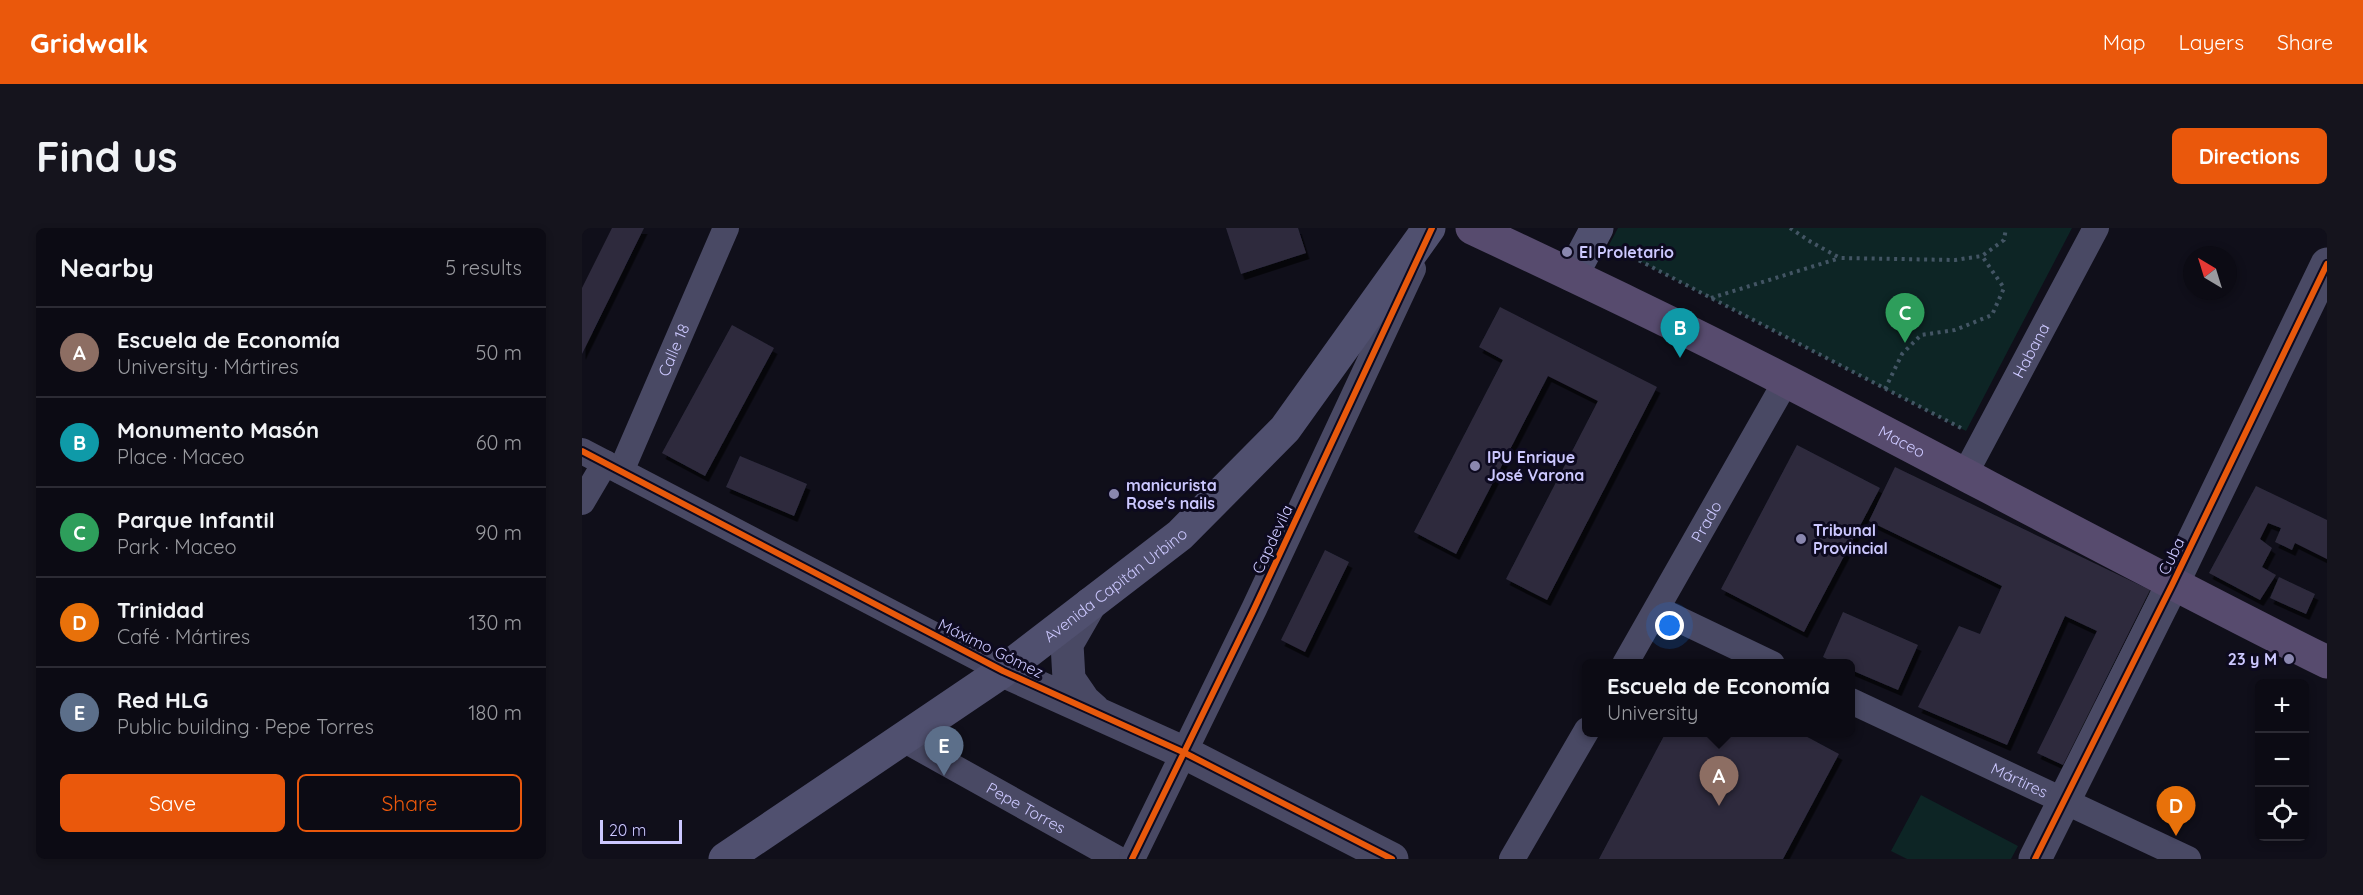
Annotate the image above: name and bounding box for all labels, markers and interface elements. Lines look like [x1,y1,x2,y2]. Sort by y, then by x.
text: Gridwalk [30,25,149,60]
text: Map [2103,29,2146,55]
text: Layers [2179,29,2244,55]
text: Share [2277,29,2333,55]
button: Directions [2172,128,2327,184]
text: Find us [36,130,178,183]
place label: El Proletario [1579,242,1674,262]
marker: El Proletario [1560,245,1574,259]
north arrow [2183,246,2237,300]
text: Nearby [60,251,154,284]
text: 5 results [445,255,522,280]
pin: C [1886,294,1924,343]
pin: B [1660,308,1700,358]
street label: Habana [2008,319,2054,381]
street label: Calle 18 [653,320,694,379]
text: Escuela de Economía [117,326,340,354]
text: A [73,340,86,365]
text: 50 m [476,340,522,365]
text: University · Mártires [117,354,299,379]
text: Monumento Masón [117,416,319,444]
street label: Maceo [1875,421,1929,462]
text: B [73,430,86,455]
text: 60 m [476,430,522,455]
text: Place · Maceo [117,444,245,469]
place label: IPU Enrique José Varona [1487,447,1584,485]
marker: IPU Enrique José Varona [1468,459,1482,473]
place label: manicurista Rose's nails [1126,475,1217,513]
marker: manicurista Rose's nails [1107,487,1121,501]
street label: Prado [1686,497,1726,546]
street label: Capdevila [1247,501,1297,577]
text: Parque Infantil [117,506,275,534]
text: C [73,520,86,545]
text: 90 m [475,520,522,545]
place label: Tribunal Provincial [1813,520,1888,558]
street label: Avenida Capitán Urbino [1039,524,1191,646]
marker: Tribunal Provincial [1794,532,1808,546]
text: Park · Maceo [117,534,237,559]
street label: Cuba [2153,534,2189,578]
text: Trinidad [117,596,204,624]
text: D [72,610,87,635]
text: 130 m [469,610,522,635]
your location [1655,611,1684,640]
street label: Máximo Gómez [935,614,1047,682]
text: Café · Mártires [117,624,250,649]
place label: 23 y M [2228,649,2277,669]
marker: 23 y M [2282,652,2296,666]
popup [1582,659,1855,737]
text: Escuela de Economía [1607,672,1830,700]
map controls [2255,679,2309,841]
button: + [2255,679,2309,733]
text: Red HLG [117,686,208,714]
text: E [74,700,85,725]
text: 180 m [468,700,522,725]
text: University [1607,700,1698,725]
text: Public building · Pepe Torres [117,714,374,739]
pin: E [924,726,964,776]
button: − [2255,733,2309,787]
pin: A [1700,756,1738,806]
street label: Mártires [1988,758,2051,802]
button: Save [60,774,285,832]
button: Share [297,774,522,832]
street label: Pepe Torres [983,778,1069,838]
pin: D [2156,786,2196,836]
button: locate [2255,787,2309,841]
scale bar [600,817,682,844]
text: 20 m [609,820,646,840]

